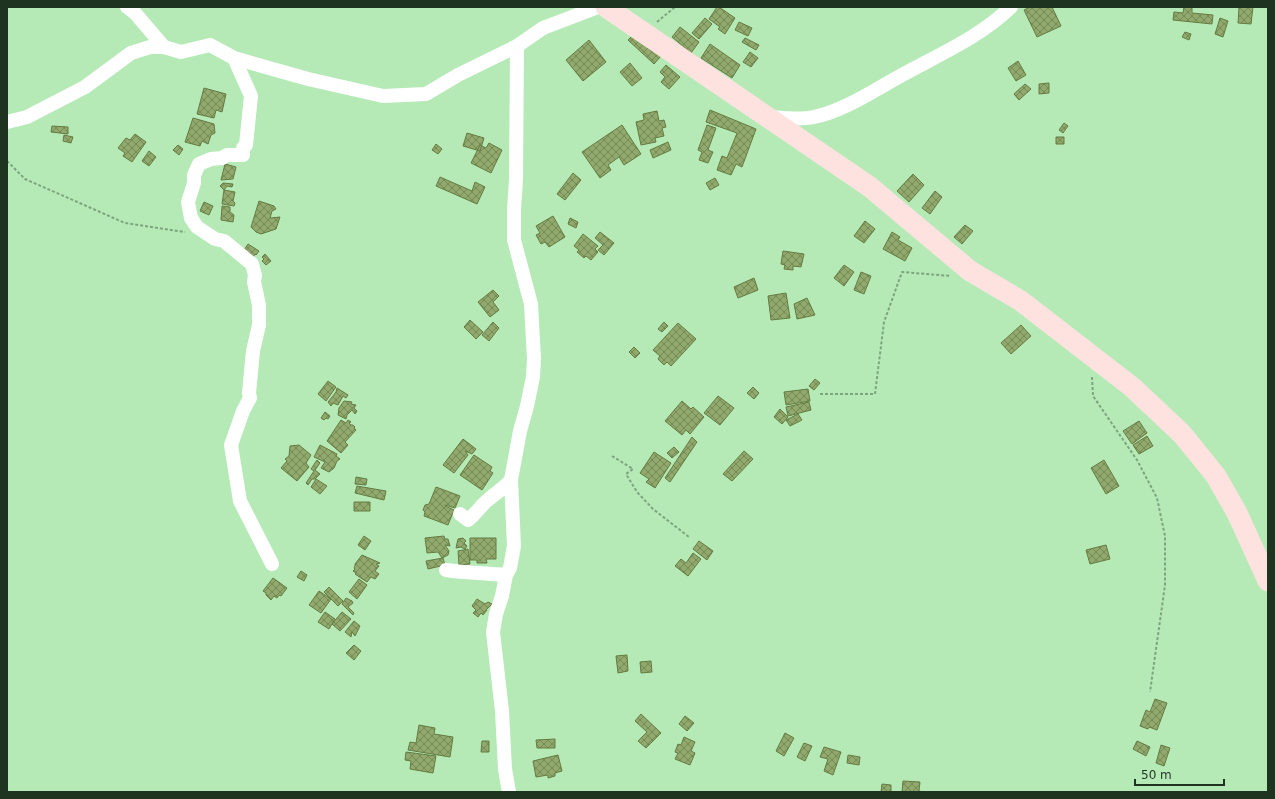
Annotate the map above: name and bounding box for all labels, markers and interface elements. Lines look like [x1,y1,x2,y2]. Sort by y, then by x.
scale bar [1135,761,1224,787]
text: 50 m [1141,768,1172,782]

